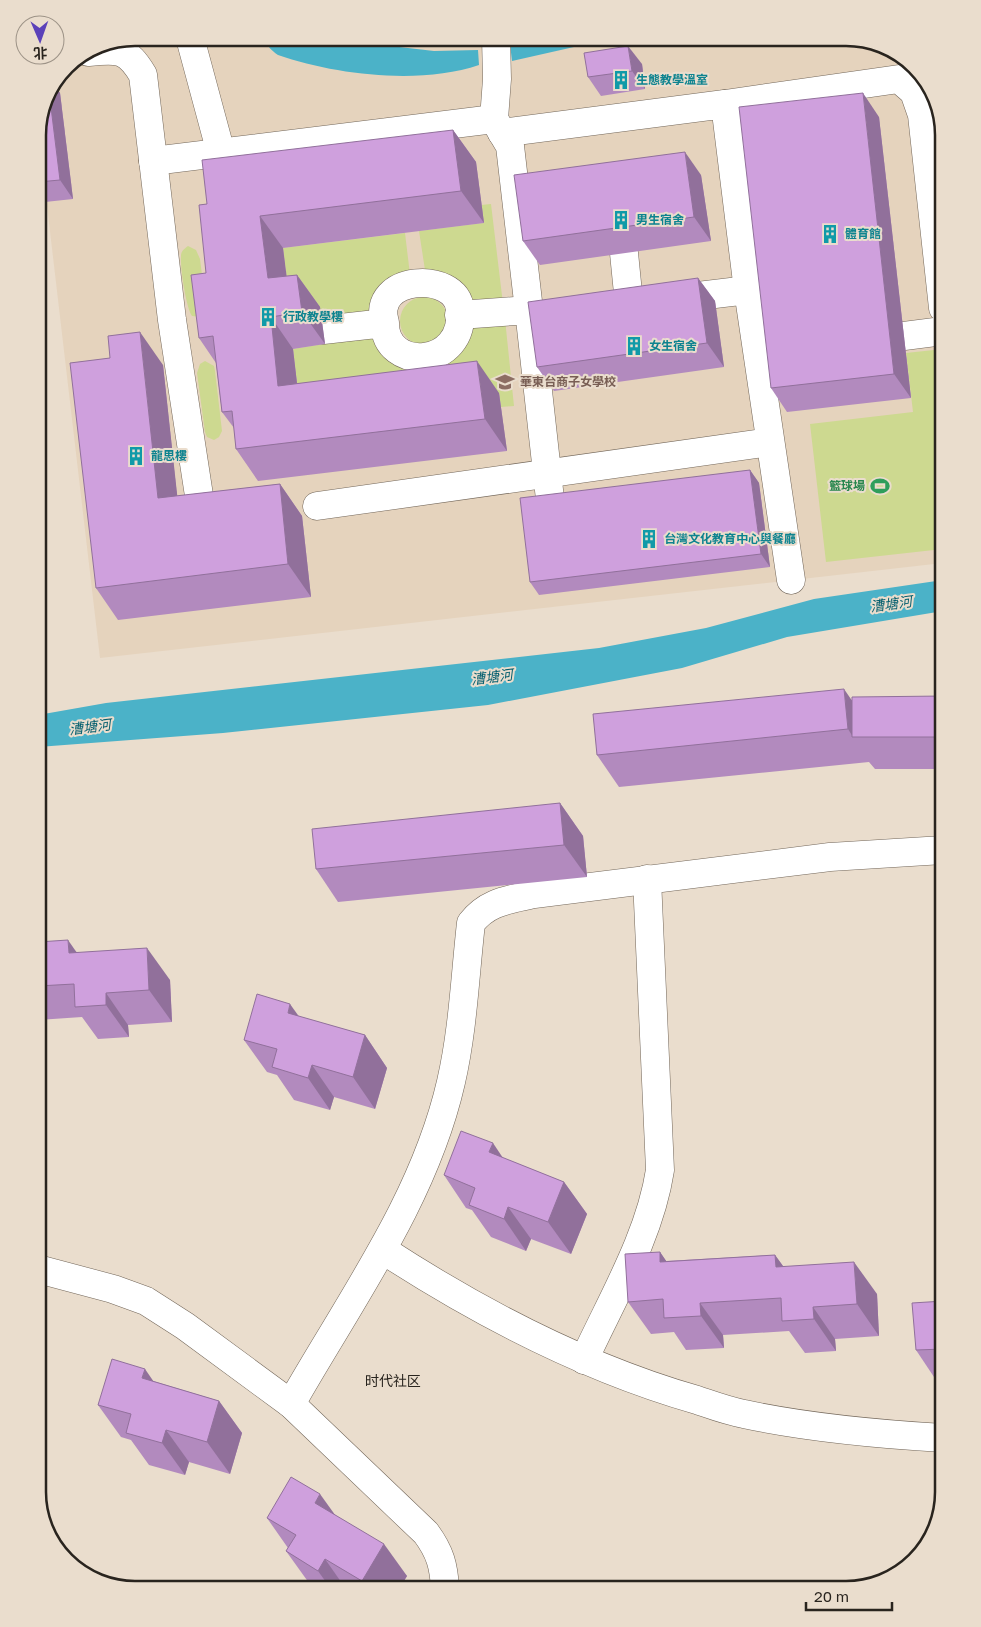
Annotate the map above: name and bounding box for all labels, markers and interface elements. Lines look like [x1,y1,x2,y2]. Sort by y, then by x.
north arrow [15,15,65,65]
text: 北 [33,45,48,62]
building icon: 生態教學溫室 [610,69,632,91]
place label: 生態教學溫室 [636,72,708,87]
building icon: 男生宿舍 [610,209,632,231]
place label: 男生宿舍 [636,212,684,227]
building icon: 體育館 [819,223,841,245]
place label: 體育館 [845,226,881,241]
building icon: 行政教學樓 [257,306,279,328]
place label: 行政教學樓 [283,309,343,324]
building icon: 女生宿舍 [623,335,645,357]
place label: 女生宿舍 [649,338,697,353]
school or university icon: 華東台商子女學校 [494,371,516,393]
place label: 華東台商子女學校 [520,374,616,389]
building icon: 龍思樓 [125,445,147,467]
place label: 龍思樓 [151,448,187,463]
sports icon: 籃球場 [869,475,891,497]
place label: 籃球場 [829,478,865,493]
building icon: 台灣文化教育中心與餐廳 [638,528,660,550]
place label: 台灣文化教育中心與餐廳 [664,531,796,546]
water label: 漕塘河 [869,592,916,615]
water label: 漕塘河 [470,665,517,687]
water label: 漕塘河 [68,715,115,737]
district label: 时代社区 [365,1372,421,1389]
scale bar [806,1580,892,1612]
text: 20 m [814,1587,849,1605]

